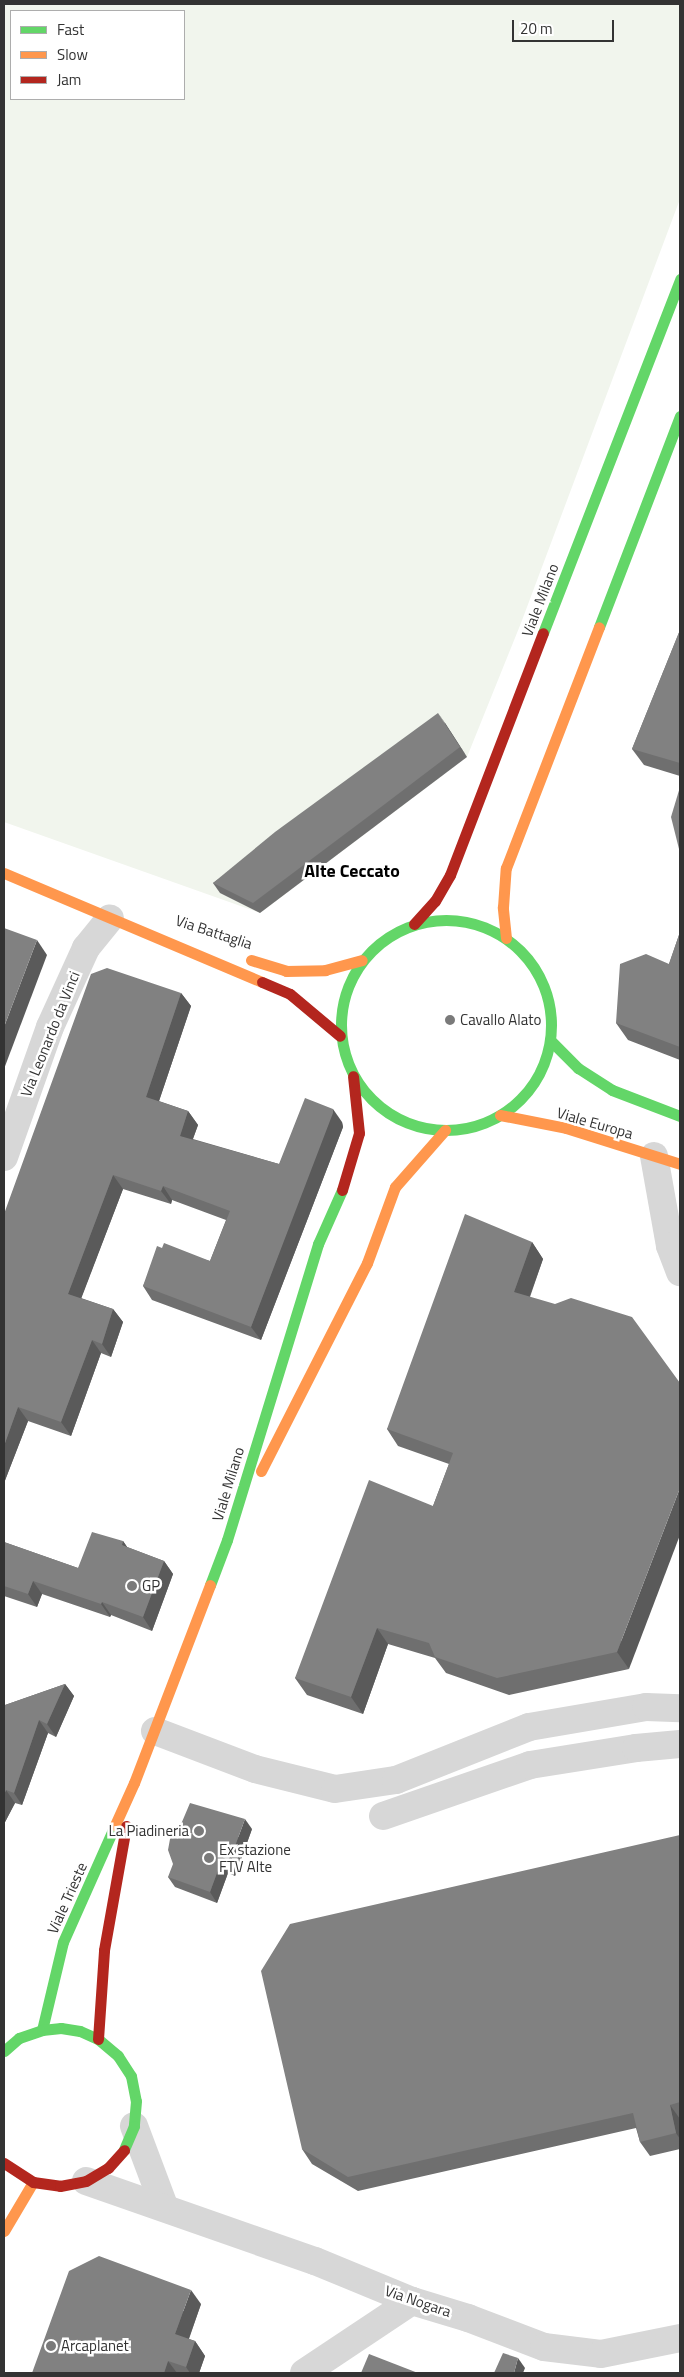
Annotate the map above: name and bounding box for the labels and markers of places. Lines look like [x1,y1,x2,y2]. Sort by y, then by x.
place label: Cavallo Alato [460,1011,541,1029]
marker: Cavallo Alato [444,1014,456,1026]
place label: GP [142,1577,160,1595]
marker: GP [126,1580,138,1592]
place label: La Piadineria [108,1822,189,1840]
marker: La Piadineria [193,1825,205,1837]
place label: Ex stazione FTV Alte [219,1840,291,1875]
marker: Ex stazione FTV Alte [203,1852,215,1864]
place label: Arcaplanet [61,2337,129,2355]
marker: Arcaplanet [45,2340,57,2352]

